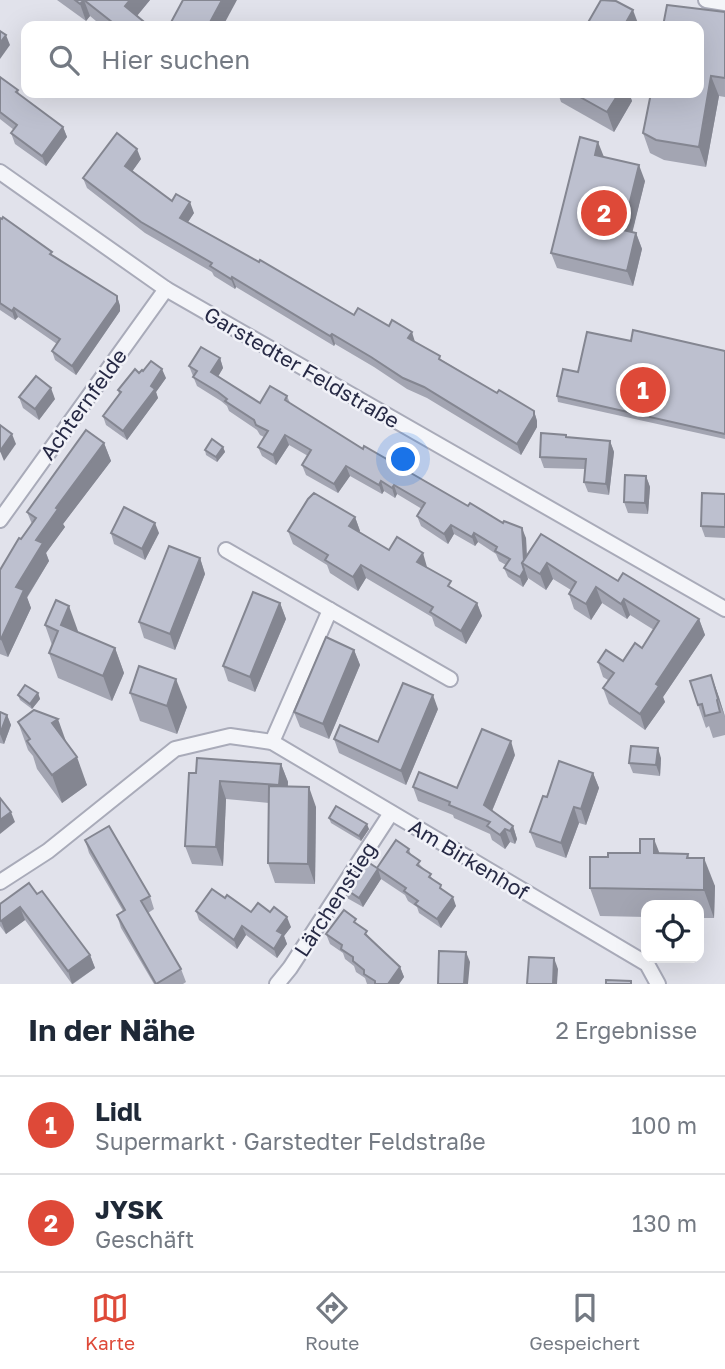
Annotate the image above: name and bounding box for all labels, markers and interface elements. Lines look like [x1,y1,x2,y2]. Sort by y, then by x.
search box [21,21,704,98]
icon: search [45,41,83,79]
text: Hier suchen [101,44,250,75]
pin: 2 [581,187,627,239]
street label: Garstedter Feldstraße [200,300,404,434]
street label: Achternfelde [34,343,132,465]
pin: 1 [620,364,666,416]
your location [386,442,420,476]
street label: Am Birkenhof [404,813,534,905]
street label: Lärchenstieg [288,837,382,961]
map controls [641,900,704,963]
button: locate [641,900,704,963]
text: In der Nähe [28,1012,195,1048]
text: 2 Ergebnisse [555,1016,697,1044]
text: Lidl [95,1096,142,1127]
text: 1 [45,1111,57,1139]
text: 100 m [631,1111,697,1139]
text: Supermarkt · Garstedter Feldstraße [95,1127,486,1155]
text: JYSK [95,1194,164,1225]
text: 2 [44,1209,58,1237]
text: 130 m [632,1209,697,1237]
text: Geschäft [95,1225,194,1253]
tab: Karte [85,1289,135,1354]
tab: Route [305,1289,359,1354]
tab: Gespeichert [529,1289,640,1354]

